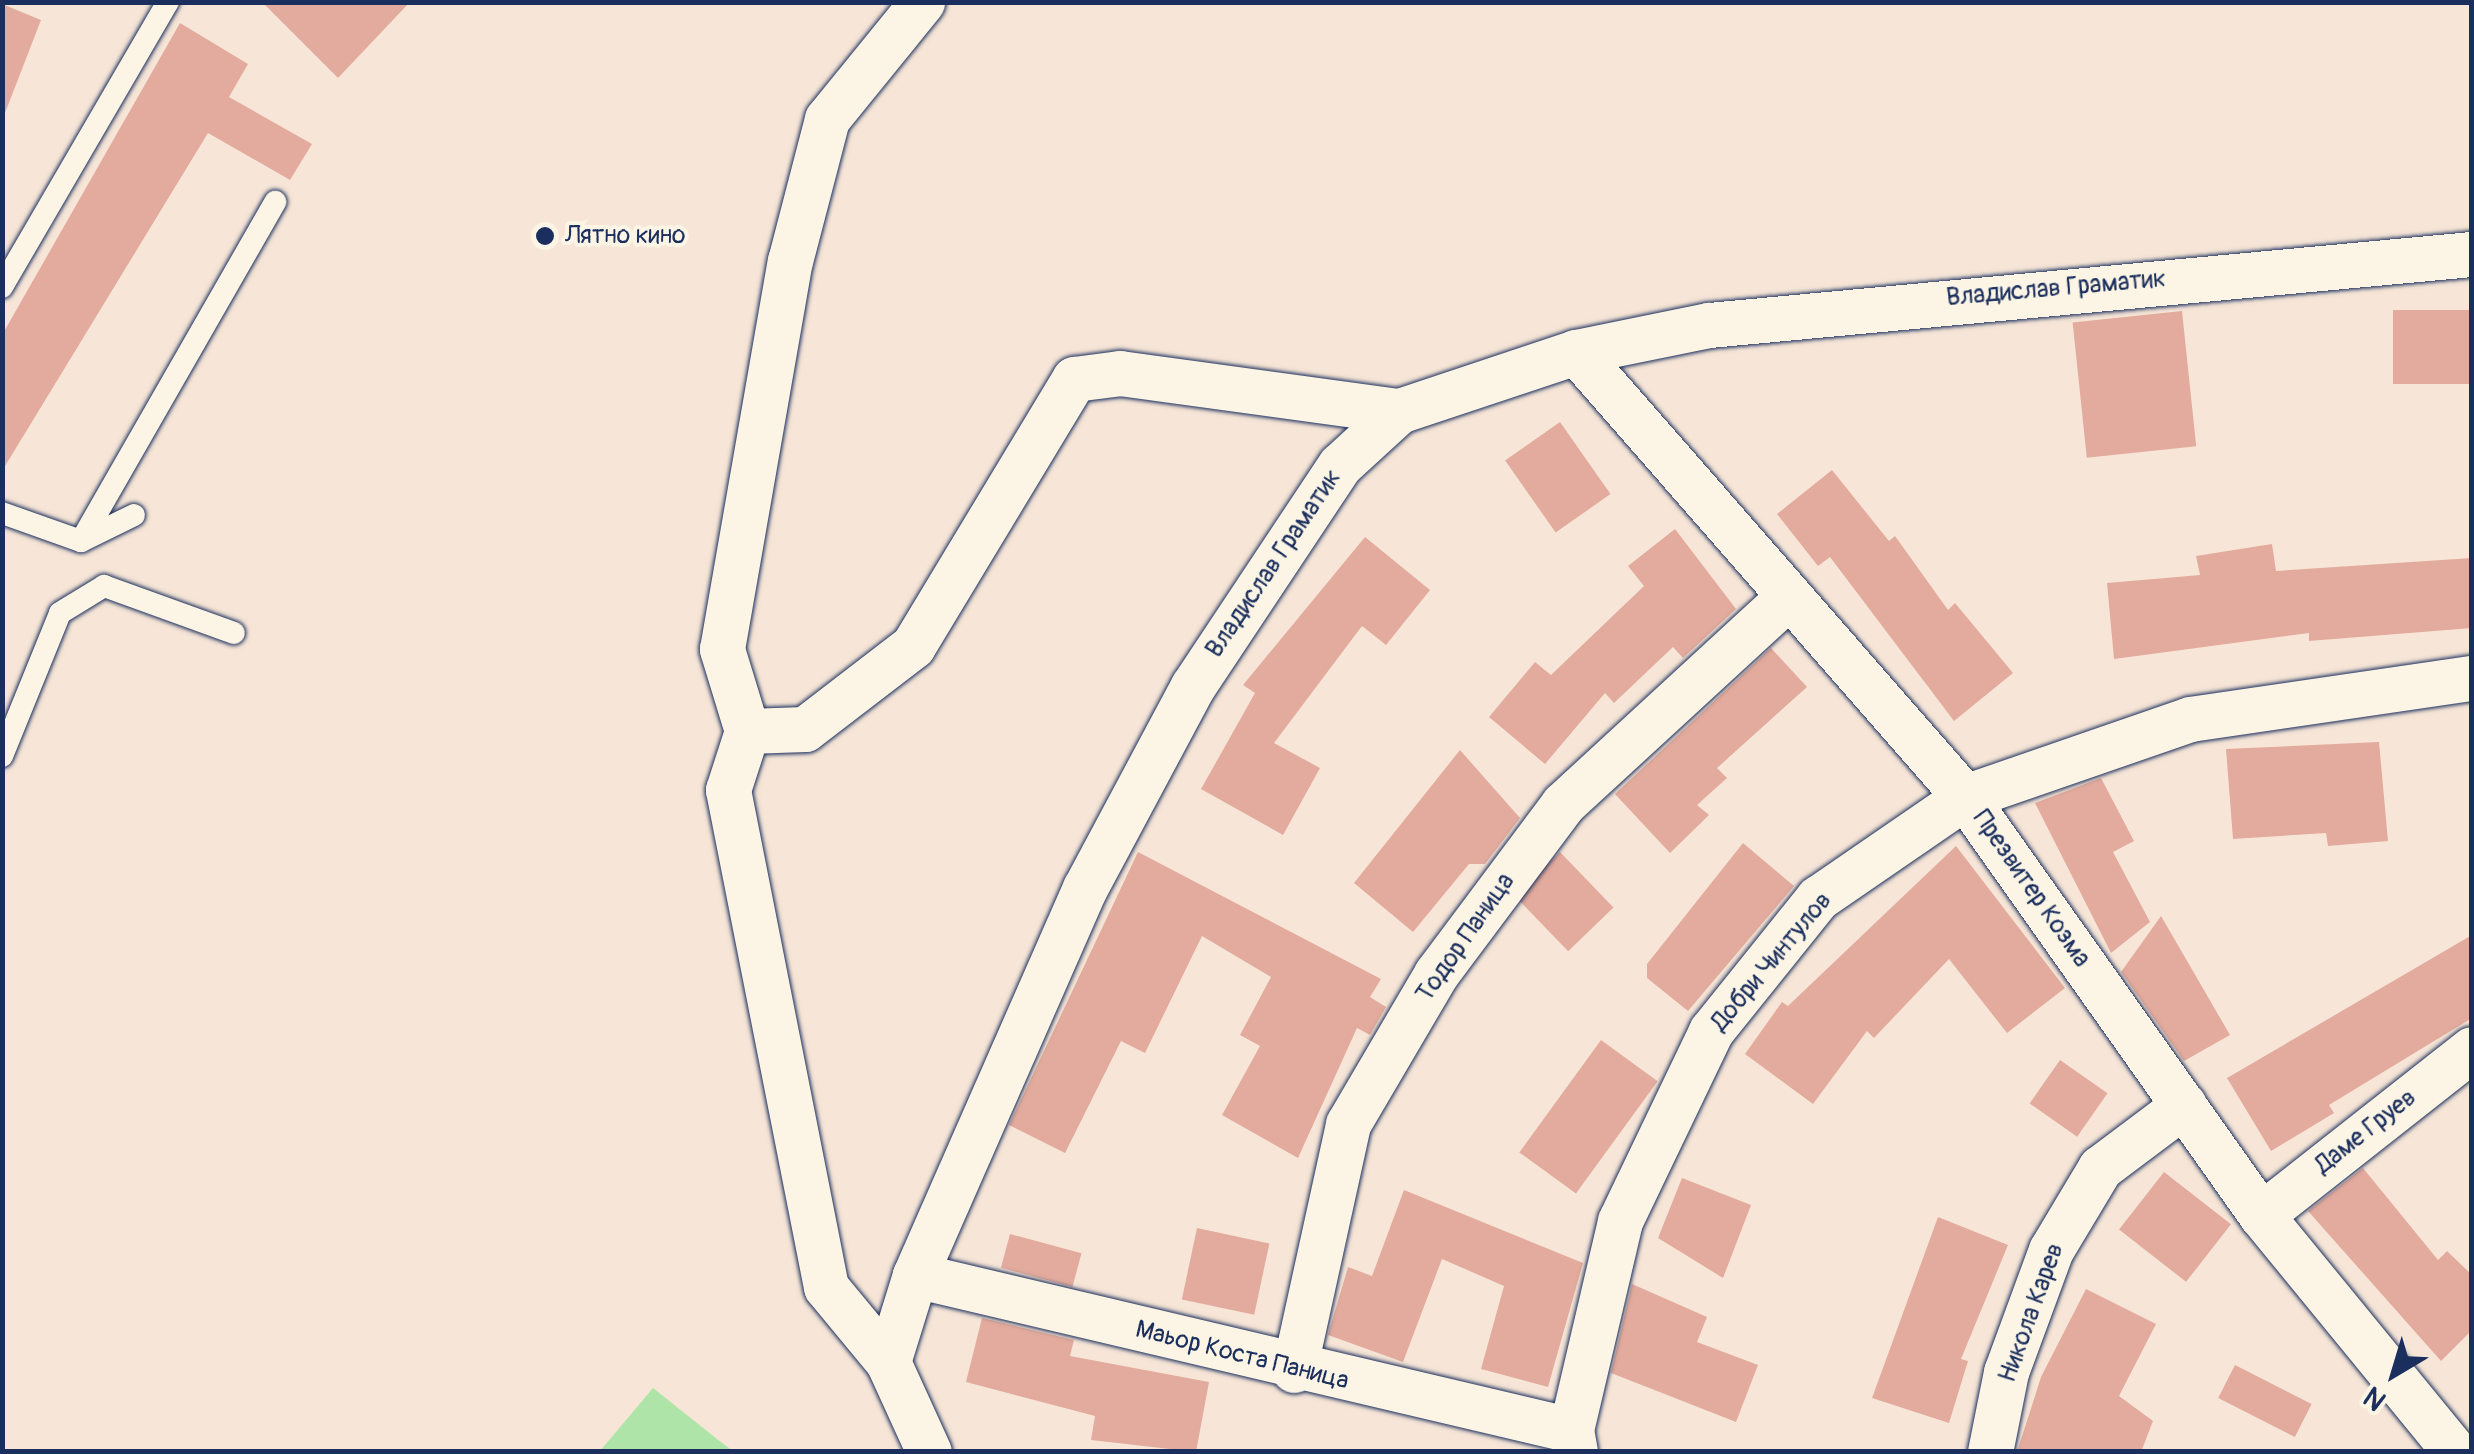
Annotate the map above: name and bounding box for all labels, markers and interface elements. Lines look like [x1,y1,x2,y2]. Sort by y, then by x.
place label: Лятно кино [565,221,686,251]
marker: Лятно кино [534,225,556,247]
street label: Владислав Граматик [1945,264,2167,314]
street label: Владислав Граматик [1200,464,1348,664]
street label: Презвитер Козма [1966,805,2096,973]
street label: Тодор Паница [1411,868,1521,1008]
street label: Добри Чинтулов [1705,887,1839,1037]
street label: Даме Груев [2310,1083,2422,1181]
street label: Никола Карев [1993,1239,2071,1387]
street label: Маьор Коста Паница [1132,1315,1352,1397]
north arrow [2344,1324,2444,1424]
text: N [2357,1378,2393,1418]

